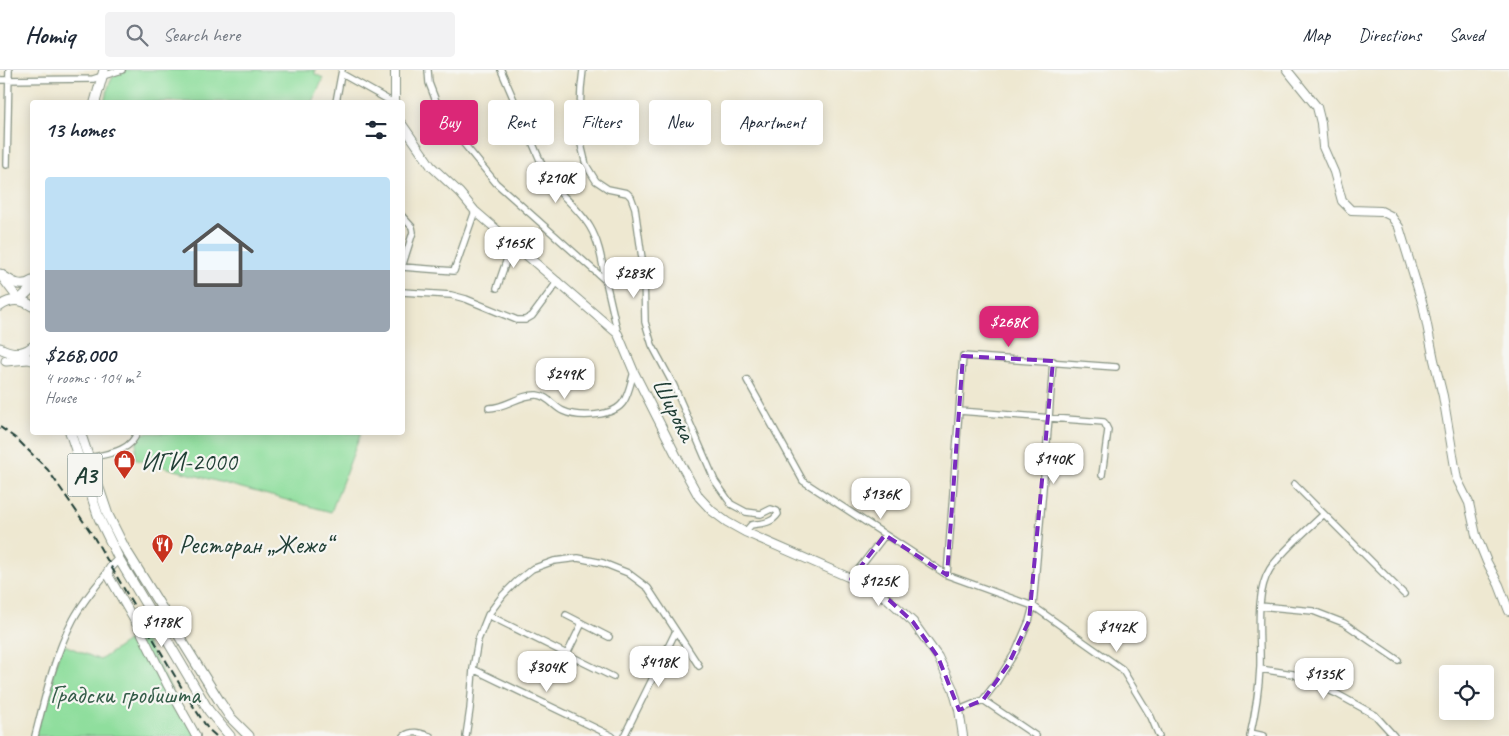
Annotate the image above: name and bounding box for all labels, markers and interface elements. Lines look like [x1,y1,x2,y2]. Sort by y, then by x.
search box [105,12,455,57]
text: Homiq [25,20,75,50]
icon: search [123,21,151,49]
text: Search here [163,23,240,47]
text: Map [1303,24,1330,46]
text: Directions [1358,24,1421,46]
text: Saved [1449,24,1484,46]
chip: Buy [420,100,478,145]
chip: Rent [488,100,554,145]
chip: Filters [564,100,639,145]
chip: New [649,100,711,145]
chip: Apartment [721,100,823,145]
icon: filters [362,116,390,144]
text: 13 homes [45,117,114,143]
pin: $210K [521,162,591,204]
text: $210K [538,168,574,188]
icon: home [173,210,263,300]
pin: $165K [479,226,549,269]
text: $165K [495,233,533,253]
pin: $283K [599,256,669,299]
text: $283K [616,263,652,283]
pin: $268K [974,306,1044,348]
text: $268K [990,312,1028,332]
text: $268,000 [45,342,116,368]
pin: $249K [530,358,600,400]
text: $249K [547,364,583,384]
text: 4 rooms · 104 m² [45,368,139,388]
street label: Широка [645,372,705,449]
text: House [45,388,76,408]
pin: $140K [1019,442,1089,485]
place label: ИГИ-2000 [141,446,238,478]
shop icon: ИГИ-2000 [113,449,137,480]
text: $140K [1036,449,1072,469]
road number: A3 [68,454,102,496]
pin: $136K [846,478,916,520]
text: $136K [862,484,900,504]
place label: Ресторан „Жежо“ [179,529,337,561]
restaurant icon: Ресторан „Жежо“ [151,532,175,563]
pin: $125K [844,564,914,607]
text: $125K [861,571,897,591]
pin: $178K [127,606,197,648]
pin: $142K [1082,610,1152,653]
text: $178K [144,612,180,632]
text: $142K [1099,617,1135,637]
pin: $418K [624,646,694,688]
pin: $304K [512,650,582,693]
text: $418K [641,652,677,672]
text: $304K [529,657,565,677]
pin: $135K [1289,658,1359,700]
text: $135K [1306,664,1342,684]
map controls [1439,665,1494,720]
button: locate [1439,665,1494,720]
park label: Градски гробишта [50,679,202,711]

